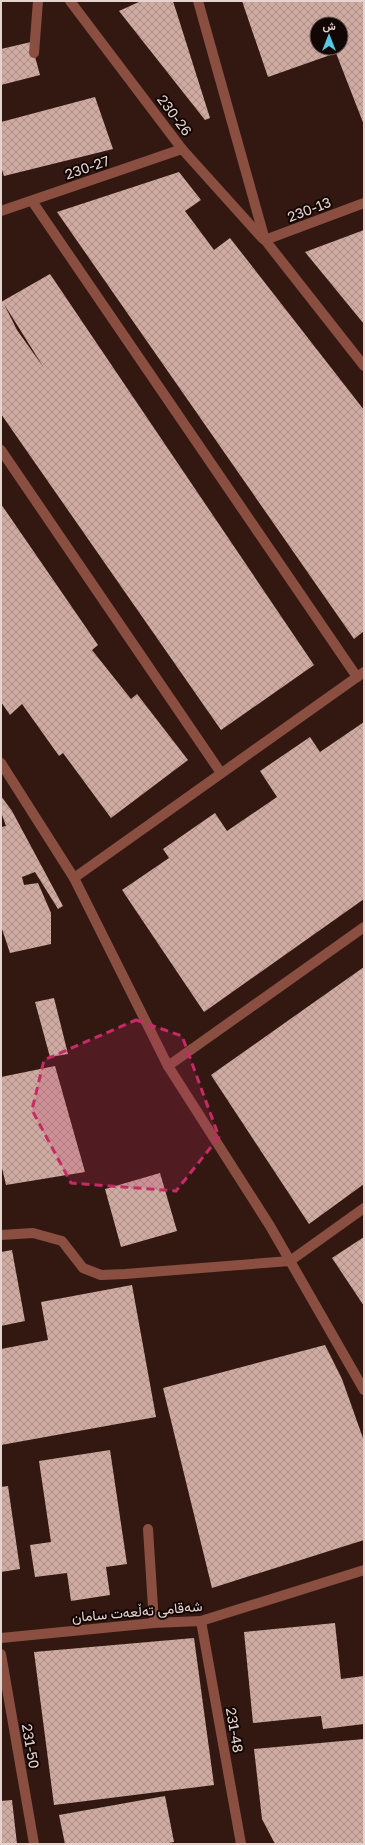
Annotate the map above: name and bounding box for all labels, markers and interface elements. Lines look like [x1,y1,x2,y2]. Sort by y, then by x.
north arrow [309,16,349,56]
text: ش [322,19,336,33]
street label: 230-26 [154,91,196,139]
street label: 230-27 [63,151,111,183]
street label: 230-13 [285,193,333,225]
street label: شەقامی تەڵعەت سامان [71,1597,203,1626]
street label: 231-48 [223,1706,247,1754]
street label: 231-50 [19,1722,43,1770]

